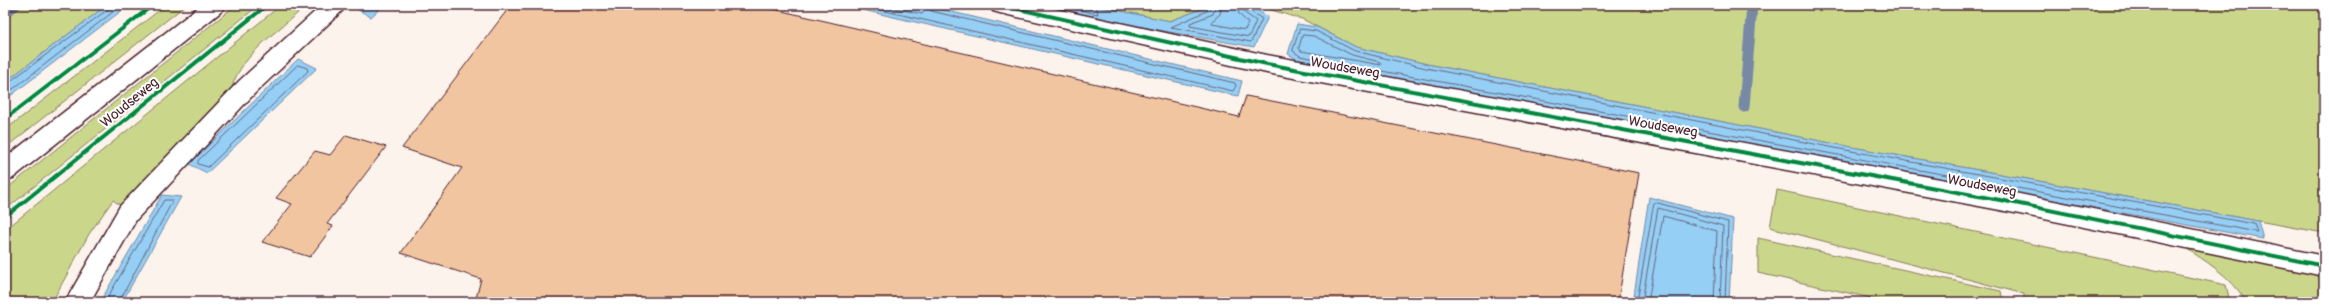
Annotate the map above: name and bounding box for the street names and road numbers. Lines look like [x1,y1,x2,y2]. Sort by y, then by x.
street label: Woudseweg [1309,53,1381,82]
street label: Woudseweg [97,74,162,131]
street label: Woudseweg [1627,112,1699,141]
street label: Woudseweg [1946,170,2018,201]

